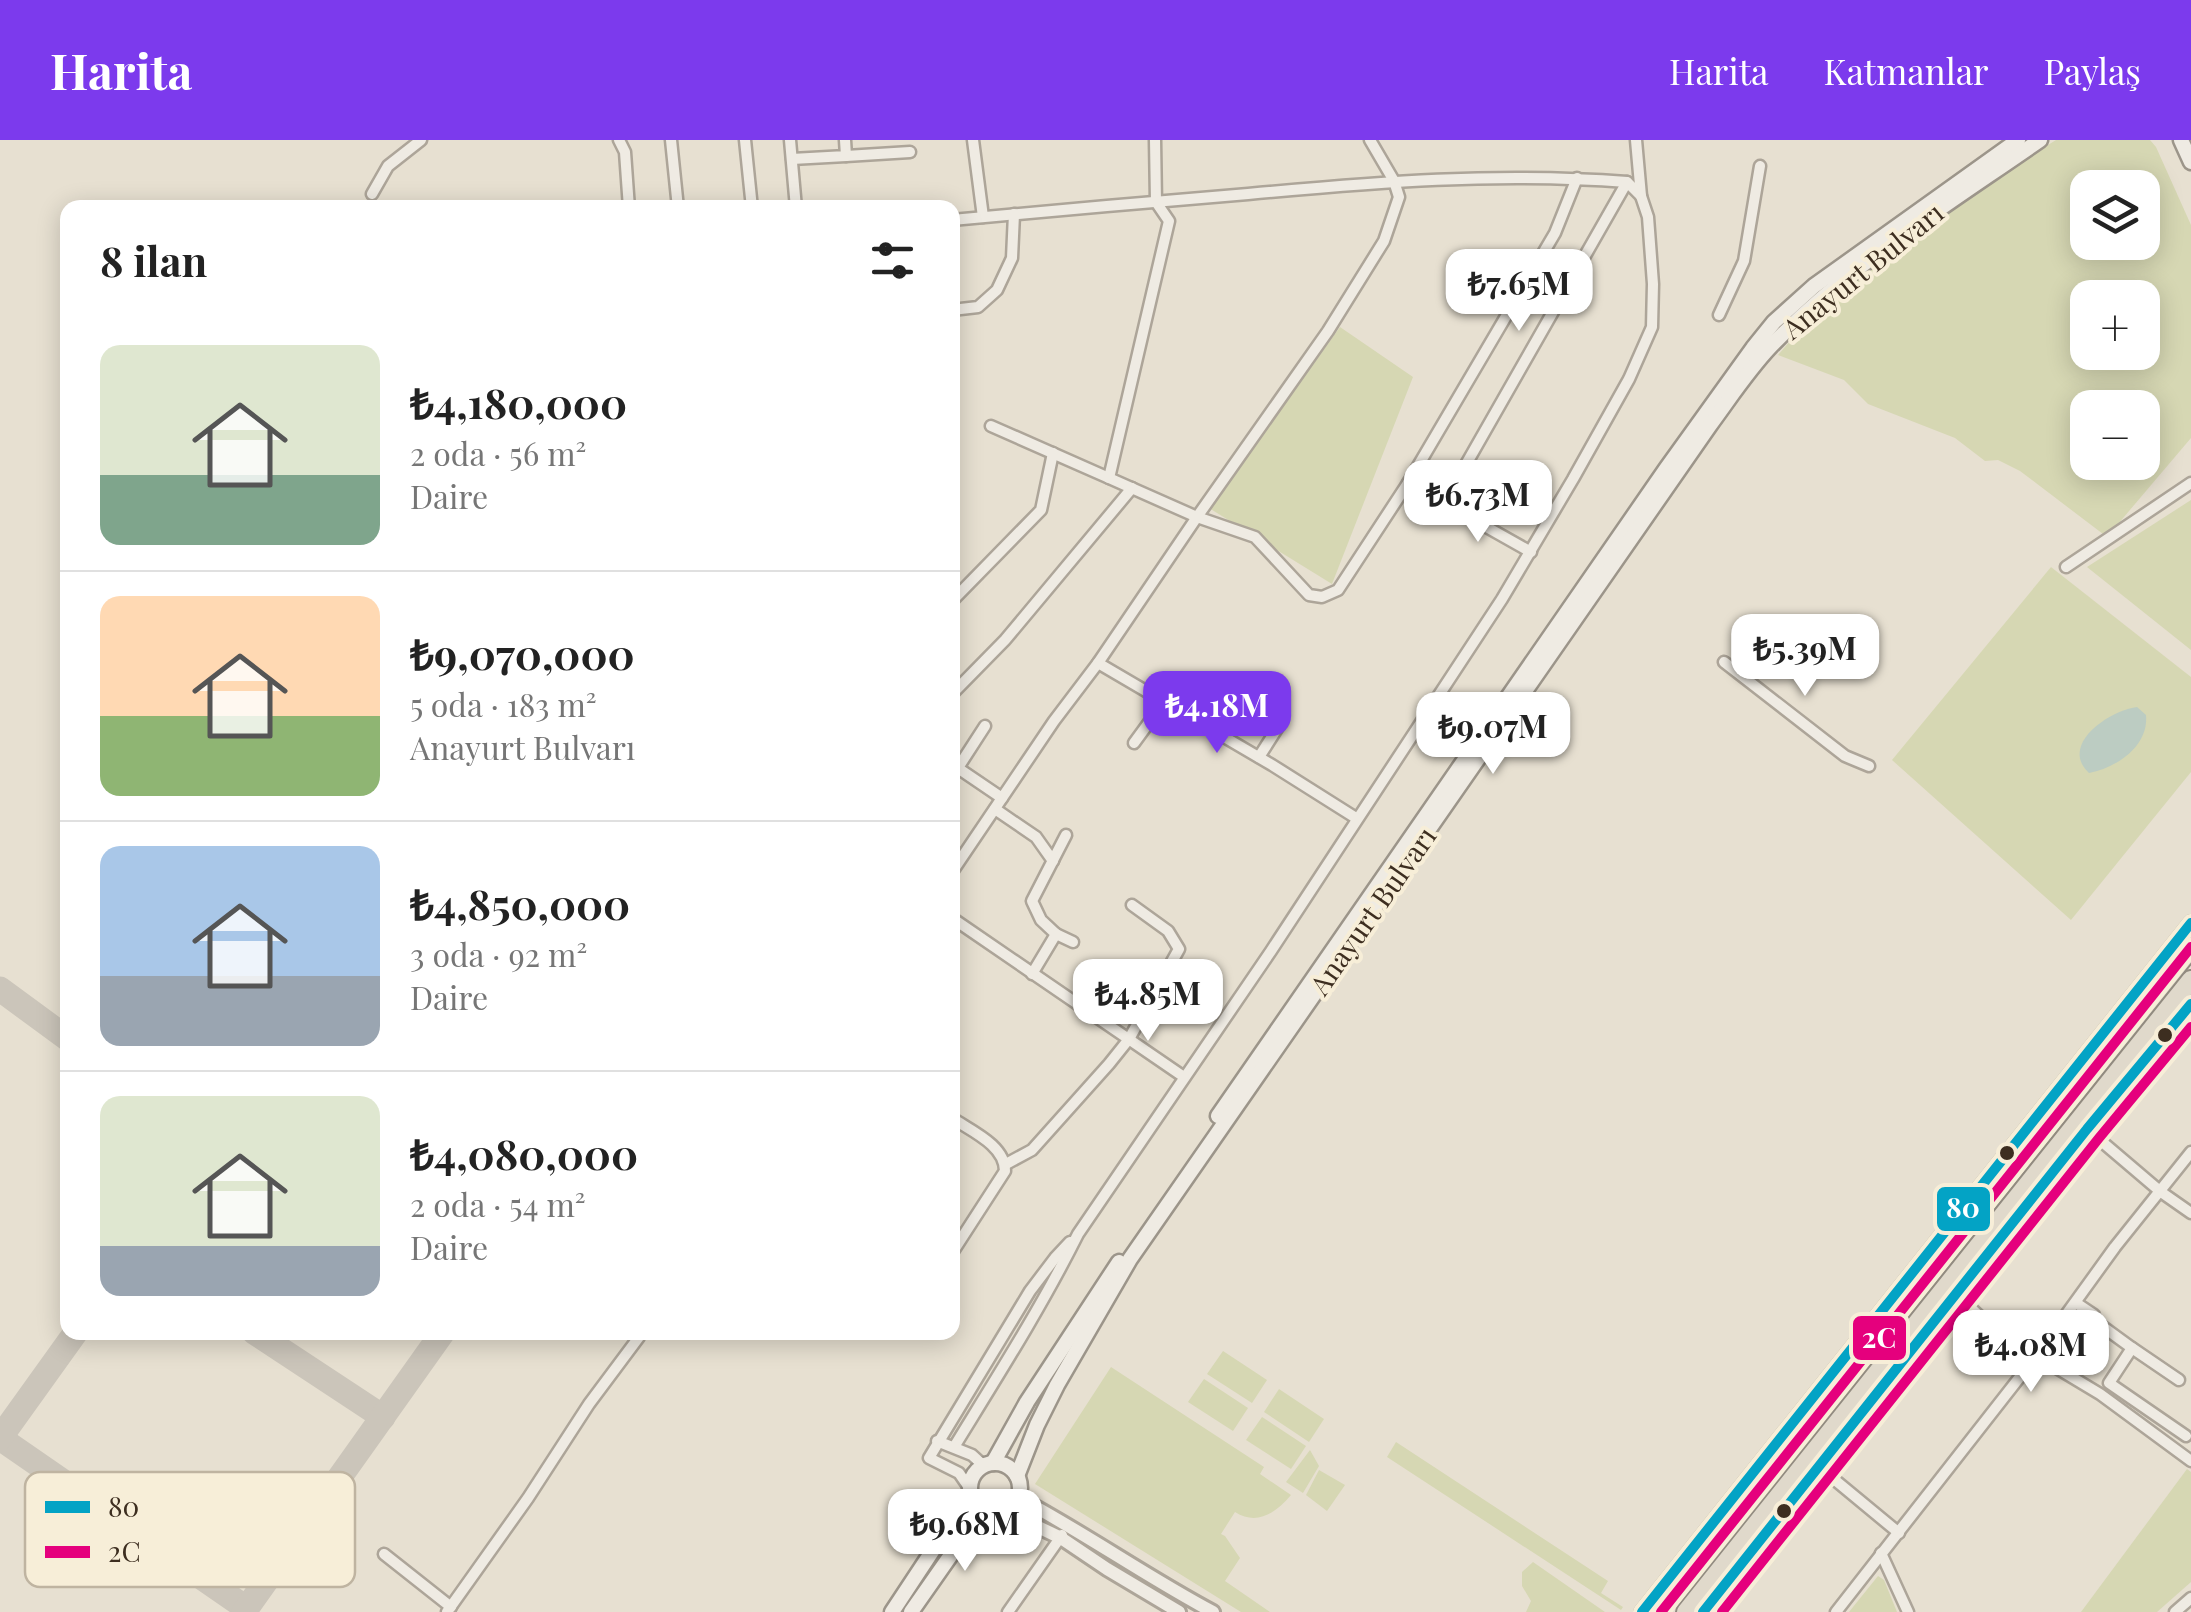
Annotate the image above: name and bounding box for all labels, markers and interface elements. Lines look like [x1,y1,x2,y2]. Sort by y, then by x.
text: Harita [50,38,192,102]
text: Harita [1669,47,1769,94]
text: Katmanlar [1824,47,1989,94]
text: Paylaş [2044,47,2141,94]
map controls [2070,170,2160,480]
button: layers [2070,170,2160,260]
street label: Anayurt Bulvarı [1773,193,1950,347]
text: 8 ilan [100,232,207,288]
icon: filters [865,233,920,288]
pin: ₺7.65M [1438,249,1600,334]
text: ₺7.65M [1468,260,1570,303]
button: + [2070,280,2160,370]
text: ₺4,180,000 [410,374,627,430]
icon: home [180,385,300,505]
button: − [2070,390,2160,480]
text: 2 oda · 56 m² [410,431,586,474]
pin: ₺6.73M [1397,460,1559,545]
text: ₺6.73M [1426,471,1530,514]
text: Daire [410,474,488,517]
pin: ₺5.39M [1724,614,1886,699]
text: ₺9,070,000 [410,625,635,681]
text: ₺5.39M [1753,625,1857,668]
icon: home [180,636,300,756]
pin: ₺4.18M [1136,671,1298,756]
text: 5 oda · 183 m² [410,682,597,725]
text: ₺4.18M [1165,682,1269,725]
pin: ₺9.07M [1412,692,1574,777]
text: ₺9.07M [1438,703,1548,746]
text: Anayurt Bulvarı [410,725,635,768]
street label: Anayurt Bulvarı [1299,819,1443,1002]
text: ₺4,850,000 [410,875,630,931]
icon: home [180,886,300,1006]
text: 3 oda · 92 m² [410,932,587,975]
pin: ₺4.85M [1067,959,1229,1044]
text: ₺4.85M [1095,970,1201,1013]
text: Daire [410,975,488,1018]
unlabelled marker [2155,1025,2175,1045]
text: ₺4,080,000 [410,1125,638,1181]
icon: home [180,1136,300,1256]
unlabelled marker [1997,1143,2017,1163]
text: 2 oda · 54 m² [410,1182,586,1225]
line badge: 80 [1935,1185,1992,1233]
text: 80 [1946,1188,1980,1225]
text: Daire [410,1225,488,1268]
pin: ₺4.08M [1950,1310,2112,1395]
line badge: 2C [1851,1314,1908,1362]
text: 2C [1862,1318,1896,1355]
text: ₺4.08M [1975,1321,2087,1364]
legend [25,1472,355,1587]
text: 80 [108,1487,139,1524]
pin: ₺9.68M [884,1489,1046,1574]
text: ₺9.68M [910,1500,1020,1543]
unlabelled marker [1774,1501,1794,1521]
text: 2C [108,1532,141,1569]

